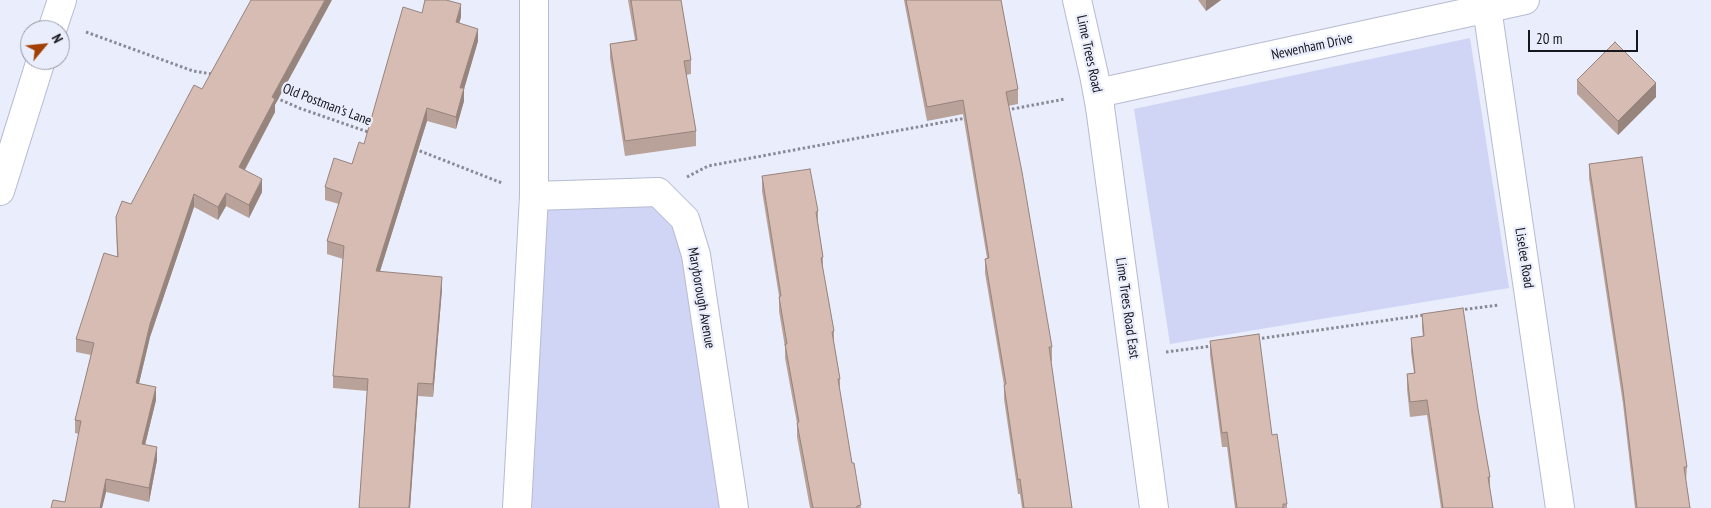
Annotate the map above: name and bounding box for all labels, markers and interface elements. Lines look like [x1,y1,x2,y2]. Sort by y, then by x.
street label: Lime Trees Road [1073,14,1105,94]
north arrow [20,20,70,70]
scale bar [1531,20,1641,52]
text: 20 m [1536,29,1562,48]
street label: Newenham Drive [1270,30,1354,64]
text: N [48,31,67,46]
street label: Old Postman's Lane [280,80,374,130]
street label: Liselee Road [1511,227,1537,289]
street label: Maryborough Avenue [684,246,718,350]
street label: Lime Trees Road East [1112,256,1142,360]

